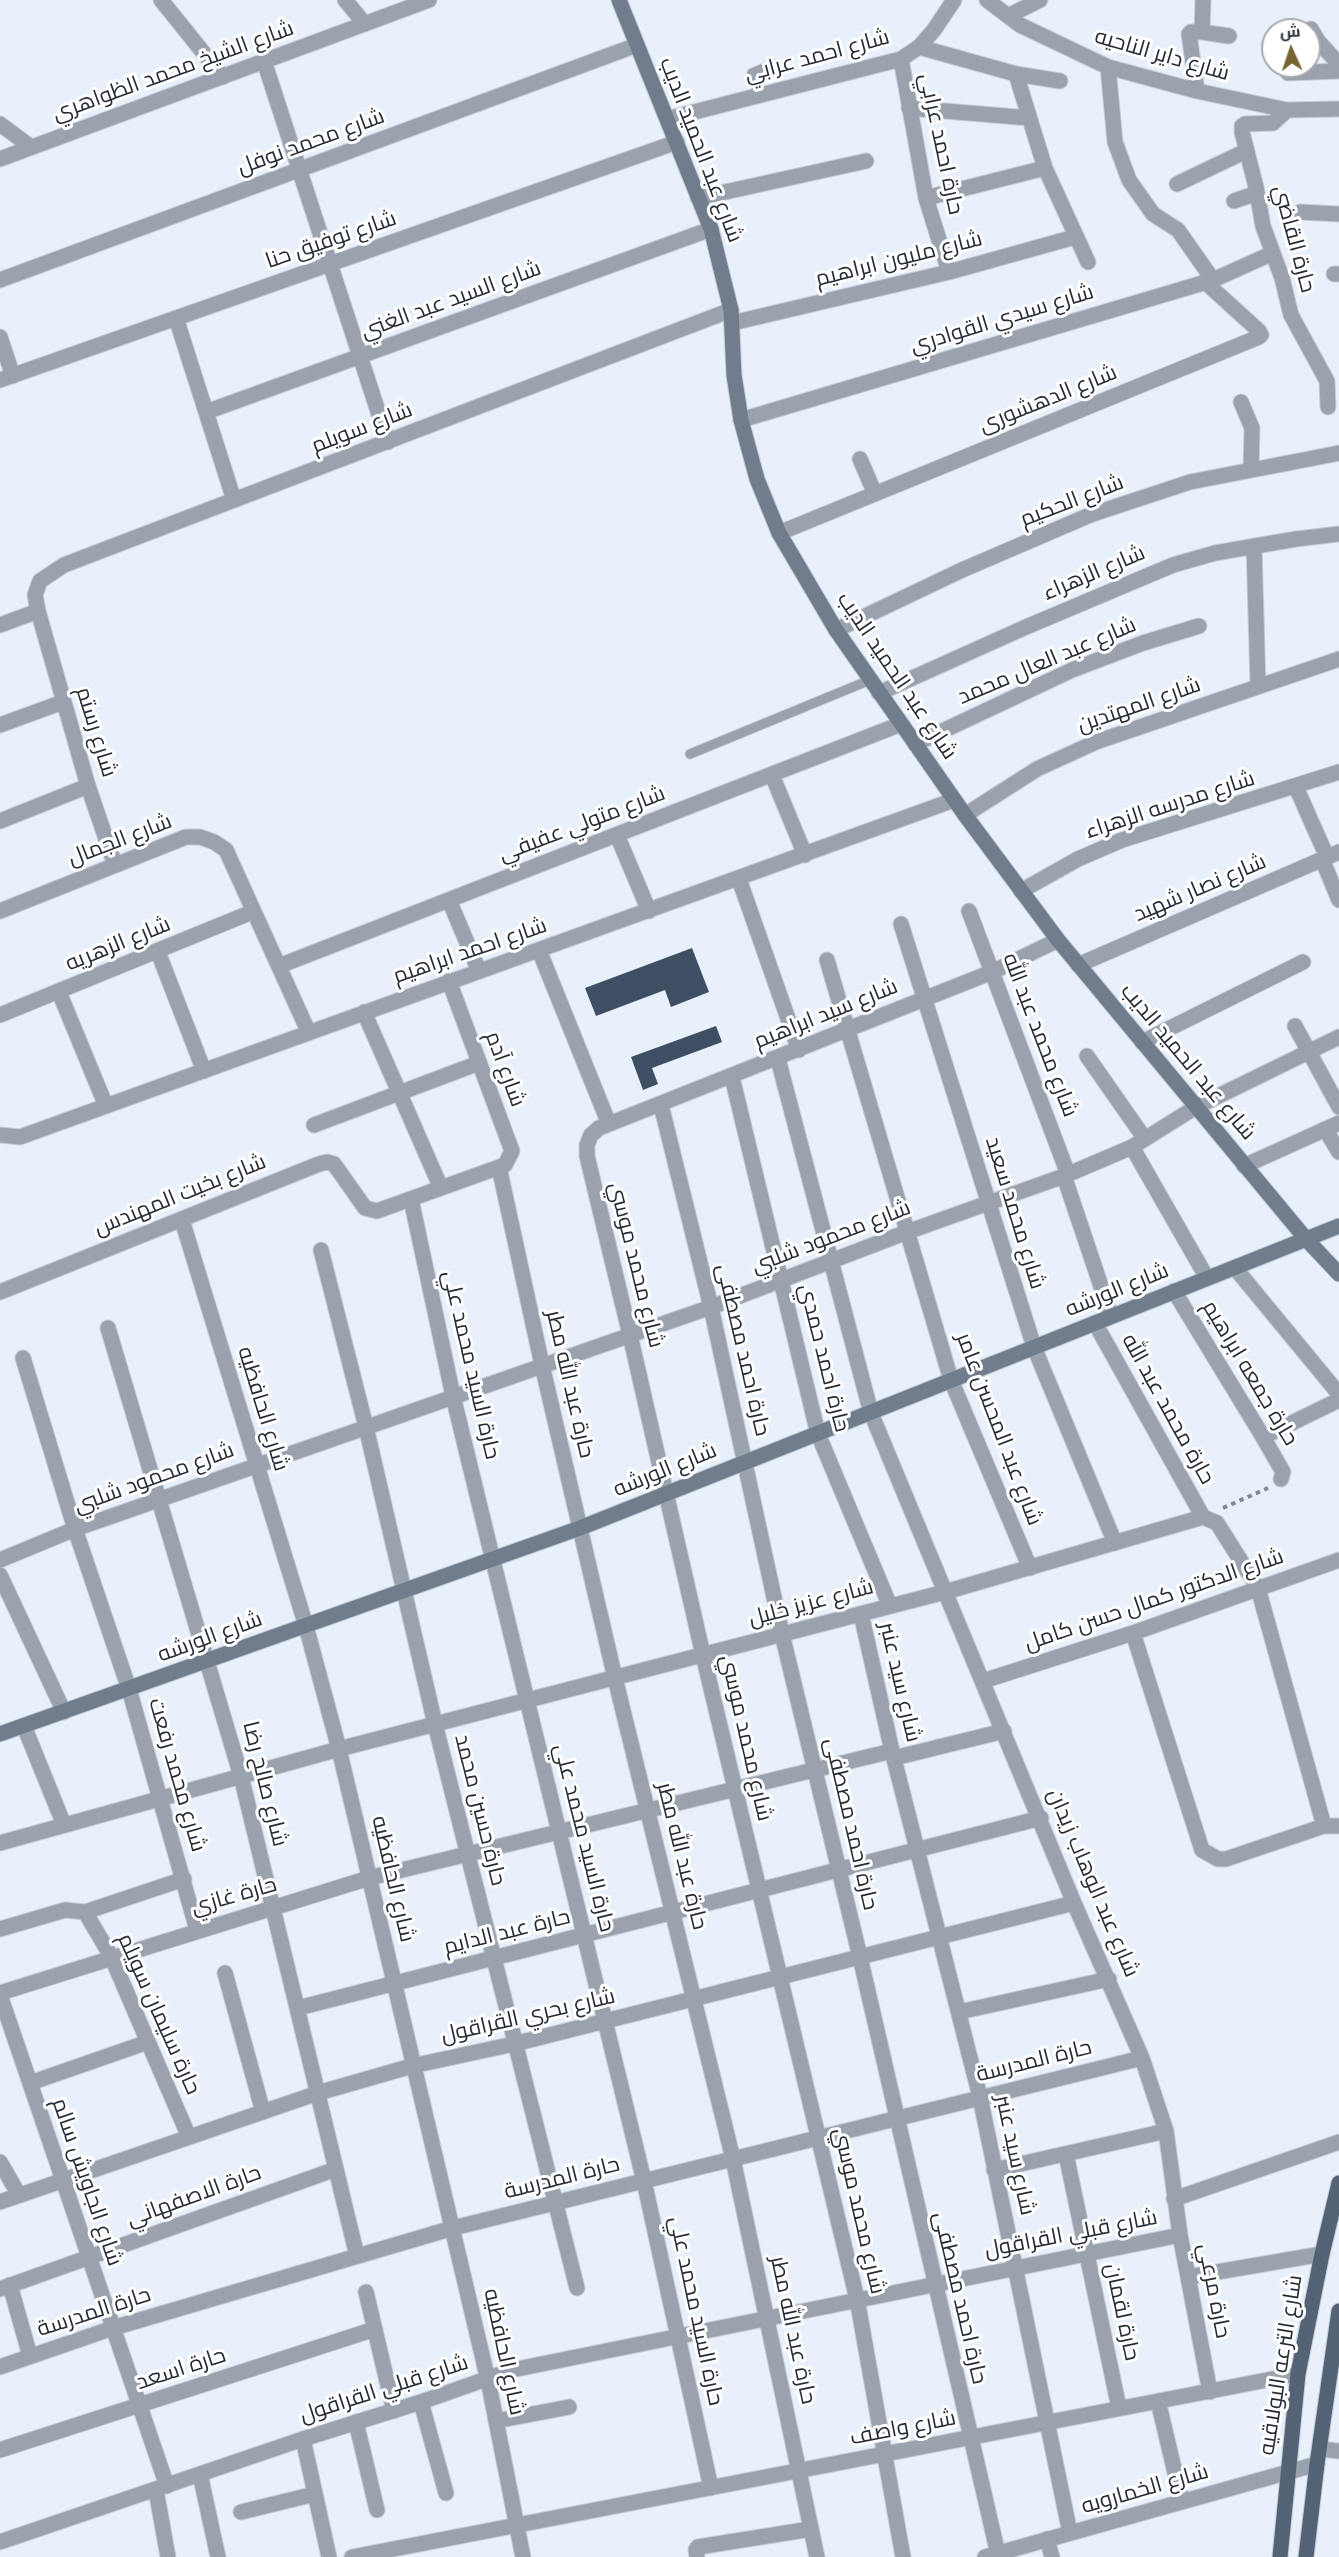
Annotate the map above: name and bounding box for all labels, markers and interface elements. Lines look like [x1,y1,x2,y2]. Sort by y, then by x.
street label: شارع الشيخ محمد الظواهري [49,15,297,127]
north arrow [1261,18,1321,78]
text: ش [1279,21,1301,42]
street label: شارع داير الناحيه [1092,23,1232,87]
street label: شارع احمد عرابي [742,24,892,88]
street label: شارع عبد الحميد الديب [654,54,748,246]
street label: حارة احمد عرابي [913,71,969,217]
street label: شارع محمد نوفل [234,103,388,181]
street label: حارة القاضي [1267,182,1321,296]
street label: شارع توفيق حنا [262,205,400,275]
street label: شارع مليون ابراهيم [813,226,985,292]
street label: شارع السيد عبد الغني [357,255,545,345]
street label: شارع سيدي القوادري [907,279,1097,359]
street label: شارع الدهشورى [975,359,1121,439]
street label: شارع سويلم [308,397,416,459]
street label: شارع الحكيم [1017,469,1127,533]
street label: شارع الزهراء [1039,540,1149,606]
street label: شارع عبد الحميد الديب [831,587,963,765]
street label: شارع عبد العال محمد [954,611,1140,711]
street label: شارع المهتدين [1074,672,1204,738]
street label: شارع رستم [70,684,122,780]
street label: شارع مدرسه الزهراء [1082,765,1258,845]
street label: شارع متولي عفيفي [495,780,669,868]
street label: شارع الجمال [64,808,176,872]
street label: شارع نصار شهيد [1130,848,1270,928]
street label: شارع الزهريه [62,911,174,977]
street label: شارع احمد ابراهيم [390,912,550,990]
street label: شارع محمد عبد الله [997,949,1083,1121]
street label: شارع سيد ابراهيم [750,973,902,1055]
street label: شارع عبد الحميد الديب [1115,978,1261,1146]
street label: شارع آدم [479,1028,531,1110]
street label: شارع محمد سعيد [979,1134,1051,1292]
street label: شارع بخيت المهندس [90,1148,270,1242]
street label: شارع محمد موسي [603,1179,669,1351]
street label: شارع محمود شلبي [748,1194,914,1280]
street label: شارع الورشه [1061,1257,1173,1323]
street label: حارة احمد مصطفى [710,1261,776,1439]
street label: حارة السيد محمد علي [436,1268,506,1462]
street label: حارة احمد حمدي [793,1281,855,1435]
street label: حارة جمعه ابراهيم [1196,1296,1304,1450]
street label: حارة عبد الله مطر [540,1307,600,1461]
street label: شارع عبد المحسن عامر [950,1329,1048,1529]
street label: حارة محمد عبد الله [1116,1329,1220,1489]
street label: شارع الحافظيه [232,1344,294,1474]
street label: شارع محمود شلبي [70,1437,238,1519]
street label: شارع الورشه [609,1437,721,1503]
street label: شارع الدكتور كمال حسن كامل [1021,1543,1287,1657]
street label: شارع عزيز خليل [746,1574,876,1632]
street label: شارع الورشه [154,1606,266,1668]
street label: شارع سيد عنبر [873,1619,927,1745]
street label: شارع محمد موسي [714,1652,778,1824]
street label: شارع محمد رفعت [142,1695,212,1855]
street label: شارع صالح رضا [237,1719,293,1849]
street label: حارة حسين محمد [448,1732,512,1888]
street label: حارة احمد مصطفى [818,1735,884,1913]
street label: حارة السيد محمد علي [548,1741,620,1935]
street label: حارة عبد الله مطر [651,1779,713,1933]
street label: شارع عبد الوهاب زيدان [1041,1785,1145,1981]
street label: شارع الحافظيه [366,1813,420,1945]
street label: حارة غازي [188,1871,280,1921]
street label: حارة عبد الدايم [441,1904,573,1960]
street label: حارة سليمان سويلم [112,1929,206,2099]
street label: شارع بحري القراقول [438,1983,618,2049]
street label: حارة المدرسة [974,2034,1094,2088]
street label: شارع سيد عنبر [989,2092,1041,2218]
street label: شارع الجاويش سالم [46,2095,128,2269]
street label: شارع محمد موسي [827,2125,891,2297]
street label: حارة المدرسة [502,2151,622,2205]
street label: حارة الاصفهاني [123,2159,265,2233]
street label: شارع قبلي القراقول [982,2204,1160,2264]
street label: حارة احمد مصطفى [927,2209,993,2387]
street label: حارة السيد محمد علي [663,2214,729,2408]
street label: حارة مرعي [1192,2241,1236,2341]
street label: حارة عبد الله مطر [764,2253,822,2407]
street label: حارة لقمان [1099,2261,1145,2363]
street label: شارع الترعه البولاقيه [1254,2273,1308,2457]
street label: حارة المدرسة [34,2281,154,2343]
street label: شارع الحافظيه [478,2286,530,2418]
street label: حارة اسعد [133,2342,229,2396]
street label: شارع قبلي القراقول [296,2349,472,2429]
street label: شارع واصف [848,2405,958,2451]
street label: شارع الخمارويه [1078,2458,1212,2520]

